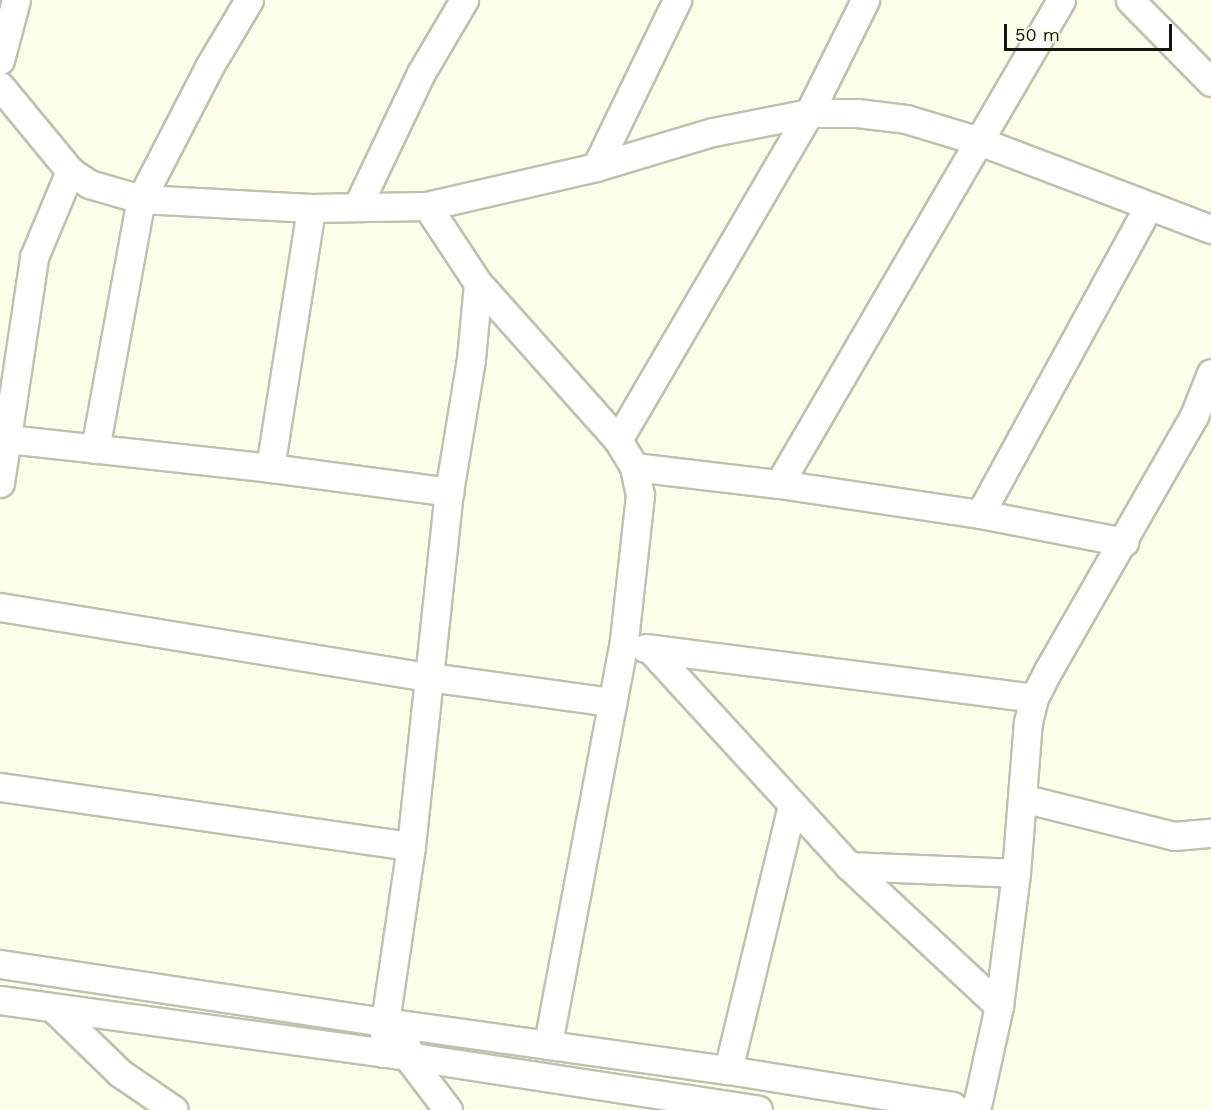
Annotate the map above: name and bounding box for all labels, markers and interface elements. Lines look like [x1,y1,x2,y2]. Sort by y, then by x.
scale bar [1007,12,1175,50]
text: 50 m [1015,24,1060,45]

